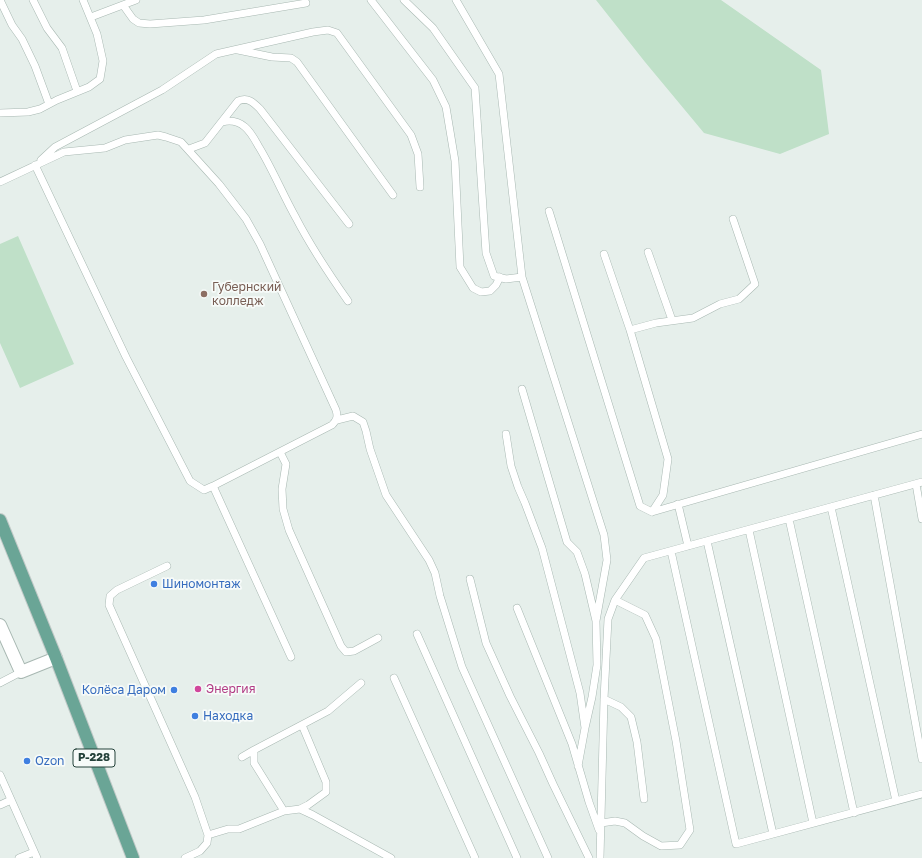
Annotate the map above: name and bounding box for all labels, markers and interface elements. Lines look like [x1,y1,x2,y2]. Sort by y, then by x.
place label: Губернский колледж [212,280,281,308]
marker: Губернский колледж [199,289,209,299]
place label: Шиномонтаж [162,577,241,591]
marker: Шиномонтаж [149,579,159,589]
place label: Энергия [206,682,255,696]
place label: Колёса Даром [82,683,166,697]
marker: Энергия [193,684,203,694]
marker: Колёса Даром [169,685,179,695]
place label: Находка [203,709,253,723]
marker: Находка [190,711,200,721]
road number: Р-228 [73,749,115,767]
place label: Ozon [35,754,64,768]
marker: Ozon [22,756,32,766]

